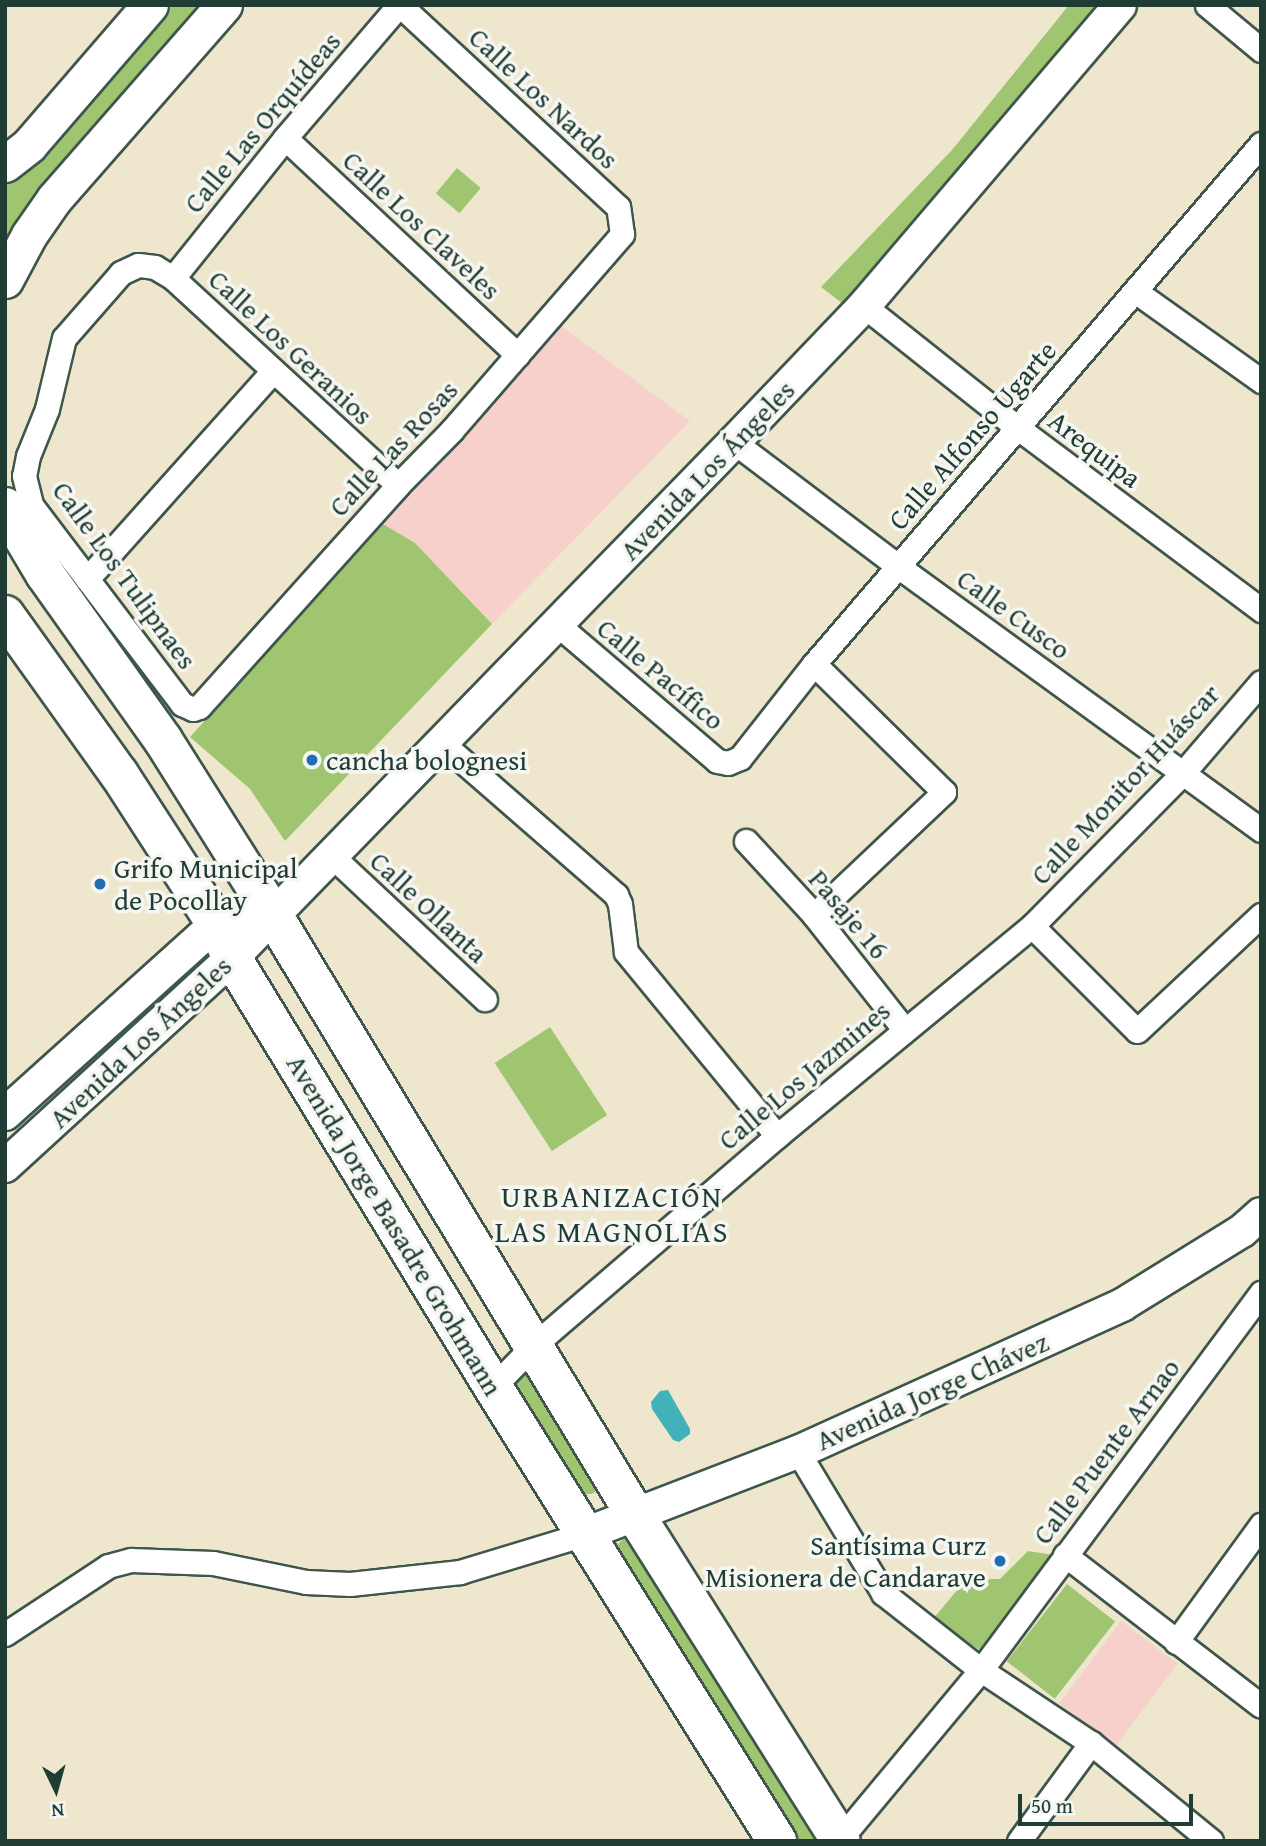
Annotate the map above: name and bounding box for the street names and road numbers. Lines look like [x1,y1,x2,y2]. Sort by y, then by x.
street label: Calle Los Nardos [462,20,626,176]
street label: Calle Las Orquídeas [177,25,347,219]
street label: Calle Los Claveles [336,143,508,307]
street label: Calle Los Geranios [202,262,380,432]
street label: Calle Alfonso Ugarte [881,334,1063,536]
street label: Calle Las Rosas [322,373,464,523]
street label: Avenida Los Ángeles [613,373,801,567]
street label: Arequipa [1042,403,1148,495]
street label: Calle Los Tulipnaes [46,475,204,675]
street label: Calle Cusco [951,562,1077,666]
street label: Calle Pacífico [591,611,731,737]
street label: Calle Monitor Huáscar [1024,677,1226,891]
street label: Calle Ollanta [363,844,495,970]
street label: Pasaje 16 [802,862,896,966]
street label: Avenida Los Ángeles [42,949,238,1135]
street label: Calle Los Jazmines [711,993,897,1157]
street label: Avenida Jorge Basadre Grohmann [280,1048,510,1402]
street label: Avenida Jorge Chávez [811,1325,1053,1457]
street label: Calle Puente Arnao [1025,1352,1187,1550]

